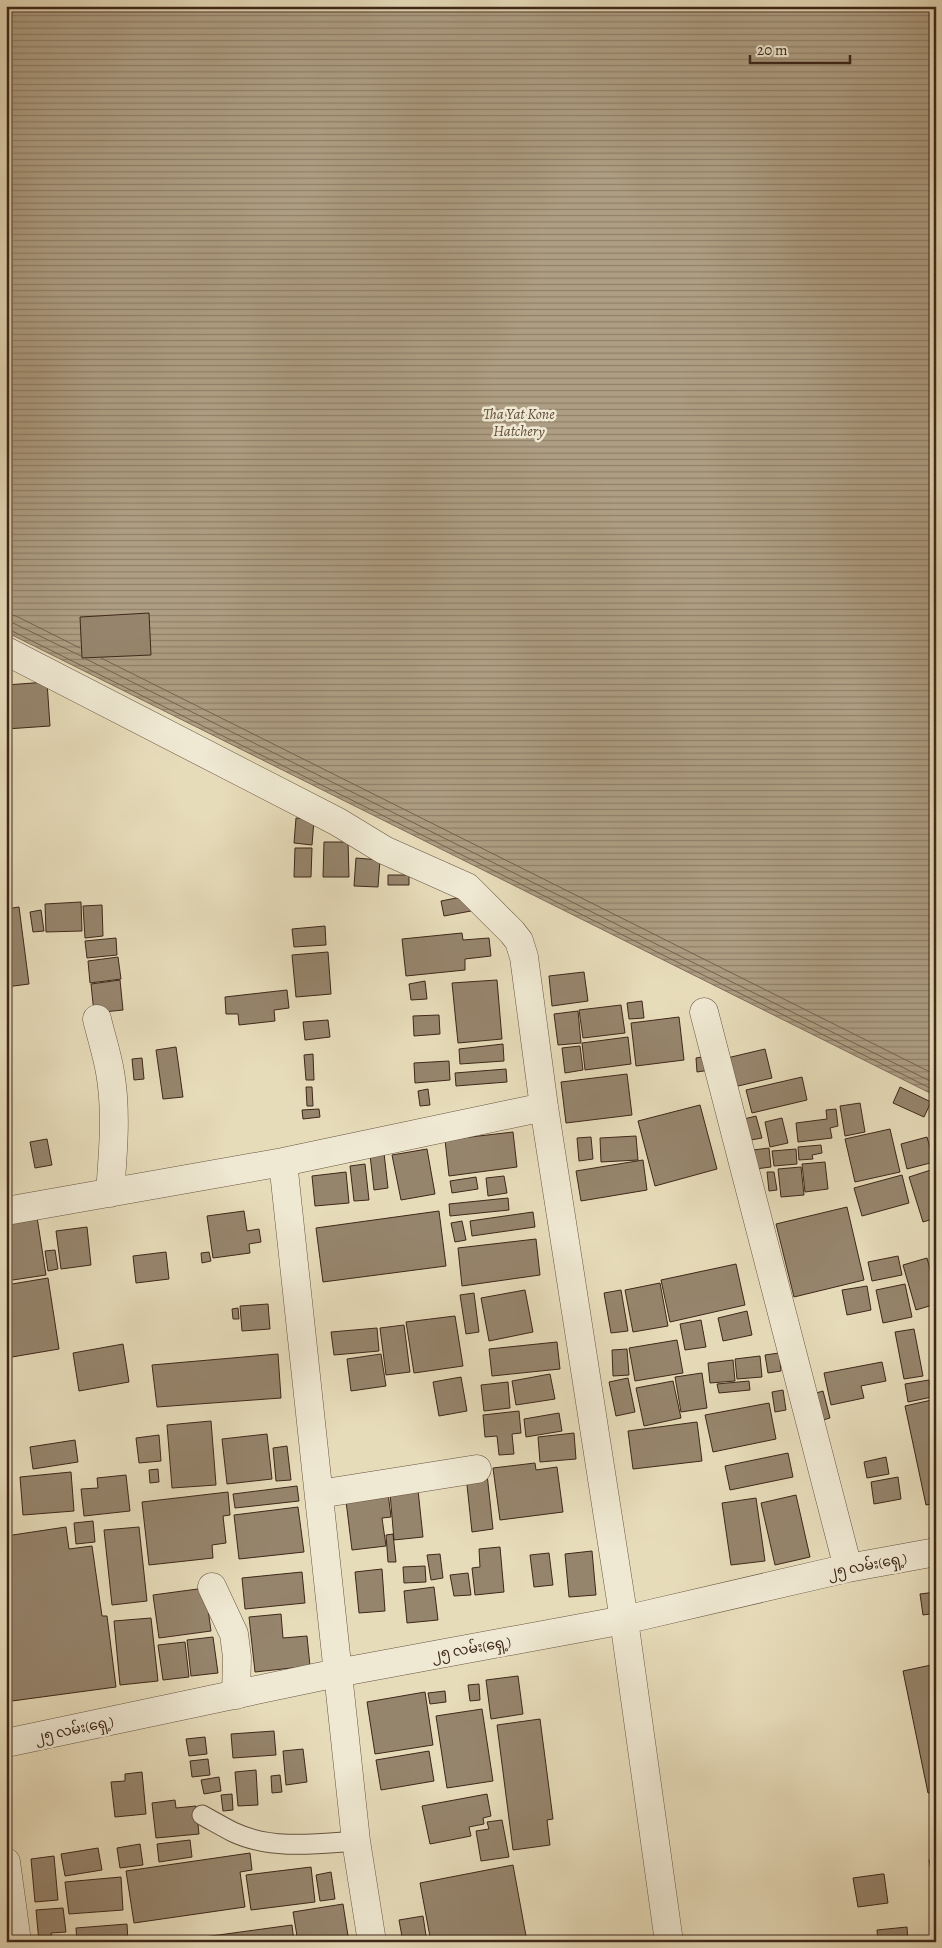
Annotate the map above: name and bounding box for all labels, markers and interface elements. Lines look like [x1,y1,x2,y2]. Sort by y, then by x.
scale bar [750,32,850,64]
text: 20 m [757,40,788,60]
water label: Tha Yat Kone Hatchery [483,404,555,441]
street label: ၂၅ လမ်း(ရှေ့) [826,1547,909,1584]
street label: ၂၅ လမ်း(ရှေ့) [430,1631,513,1667]
street label: ၂၅ လမ်း(ရှေ့) [33,1711,116,1749]

